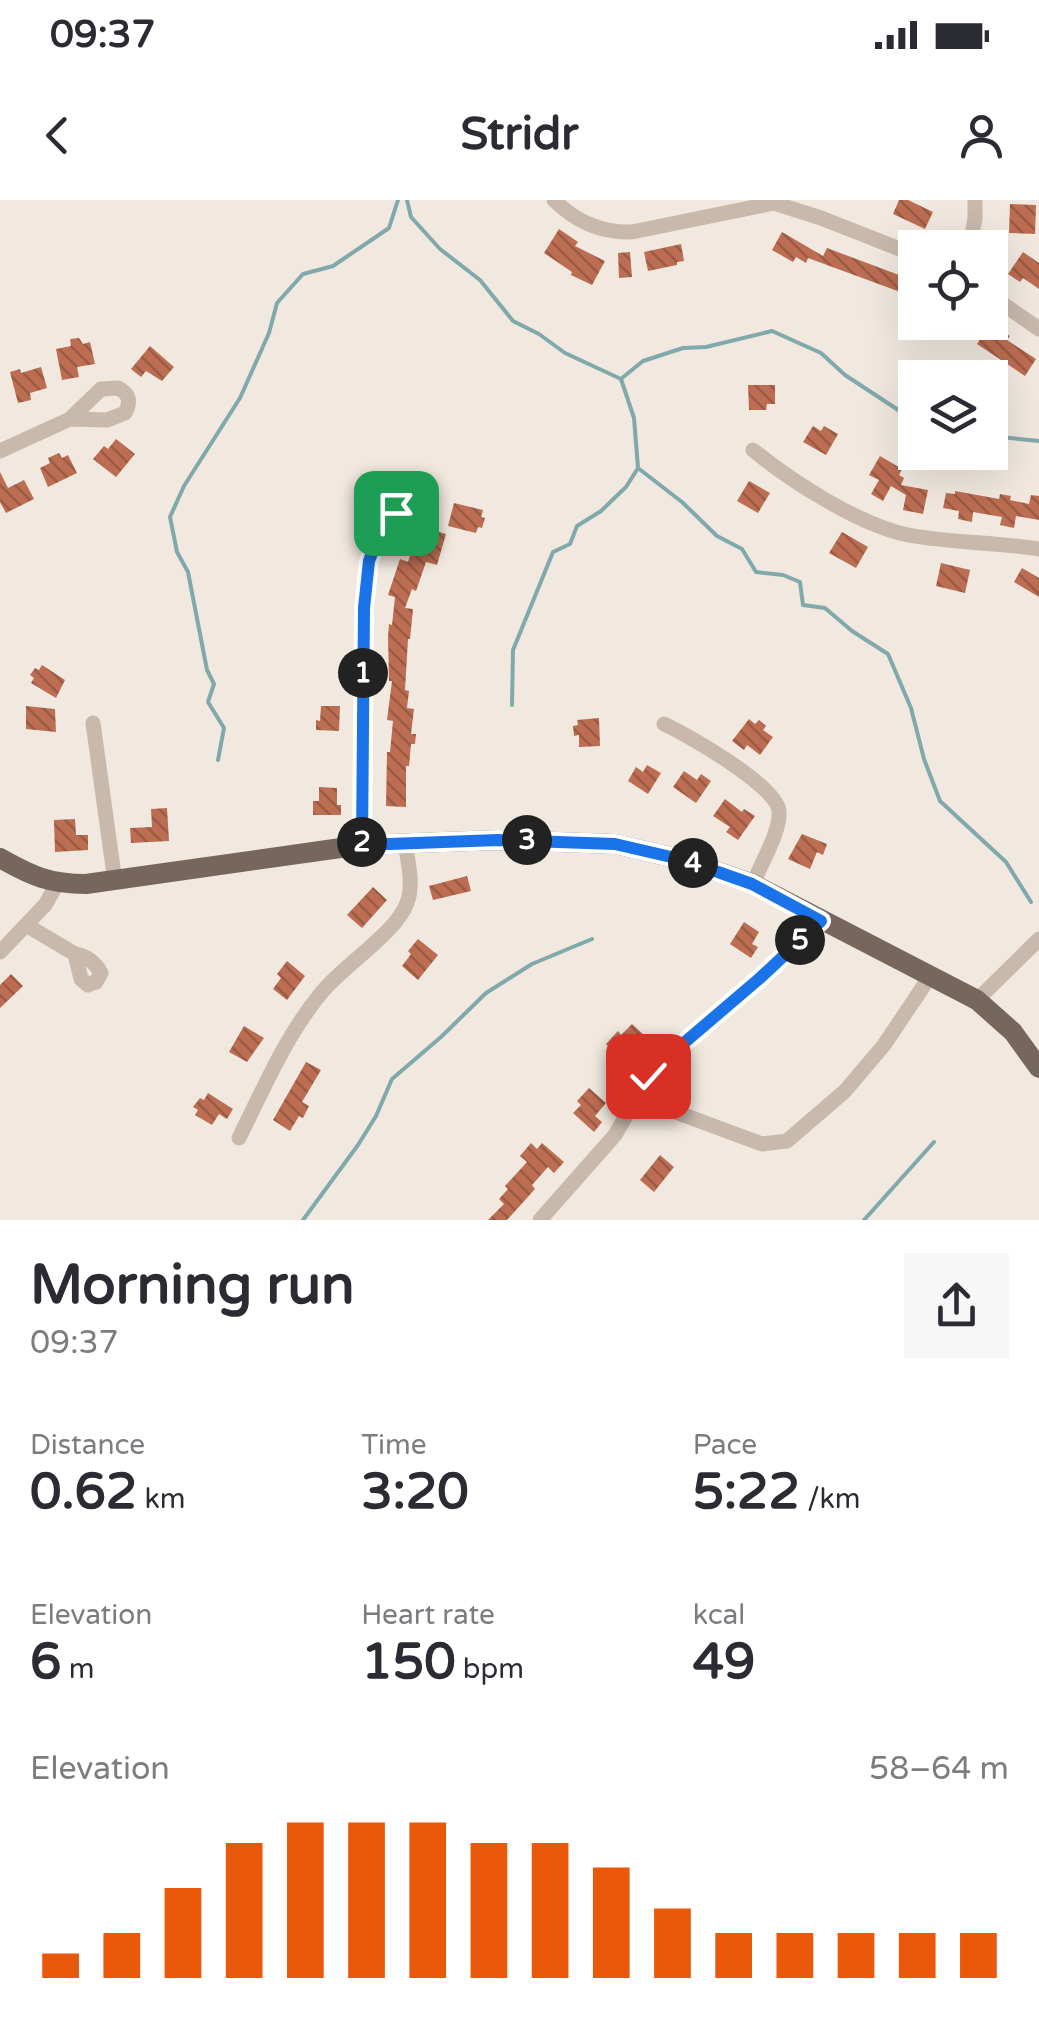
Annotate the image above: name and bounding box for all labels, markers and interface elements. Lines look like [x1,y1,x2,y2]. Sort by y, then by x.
text: 09:37 [50,12,155,58]
icon: back [30,108,85,163]
text: Stridr [461,108,579,162]
icon: person [954,108,1009,163]
map controls [898,230,1008,470]
button: locate [898,230,1008,340]
button: layers [898,360,1008,470]
pin [354,471,439,556]
icon: arrive [369,486,424,541]
pin: 1 [338,648,388,698]
text: 1 [354,656,372,690]
pin: 3 [502,815,552,865]
pin: 2 [337,817,387,867]
text: 3 [518,823,536,857]
text: 2 [353,825,371,859]
pin: 4 [668,838,718,888]
text: 4 [684,846,702,880]
pin: 5 [775,915,825,965]
text: 5 [791,923,809,957]
pin [606,1034,691,1119]
icon: check [621,1049,676,1104]
text: Morning run [30,1253,355,1319]
button: share [904,1253,1009,1358]
text: 09:37 [30,1324,119,1362]
text: Distance [30,1428,145,1462]
text: Time [361,1428,427,1462]
text: Pace [693,1428,757,1462]
text: 0.62 [30,1462,137,1522]
text: 3:20 [361,1462,469,1522]
text: 5:22 [693,1462,800,1522]
text: km [137,1482,185,1516]
text: /km [800,1482,861,1516]
text: Elevation [30,1598,152,1632]
text: Heart rate [361,1598,495,1632]
text: kcal [693,1598,745,1632]
text: 6 [30,1632,61,1692]
text: 150 [361,1632,456,1692]
text: 49 [693,1632,755,1692]
text: m [61,1652,94,1686]
text: bpm [456,1652,524,1686]
text: Elevation [30,1750,170,1788]
text: 58–64 m [869,1750,1009,1788]

